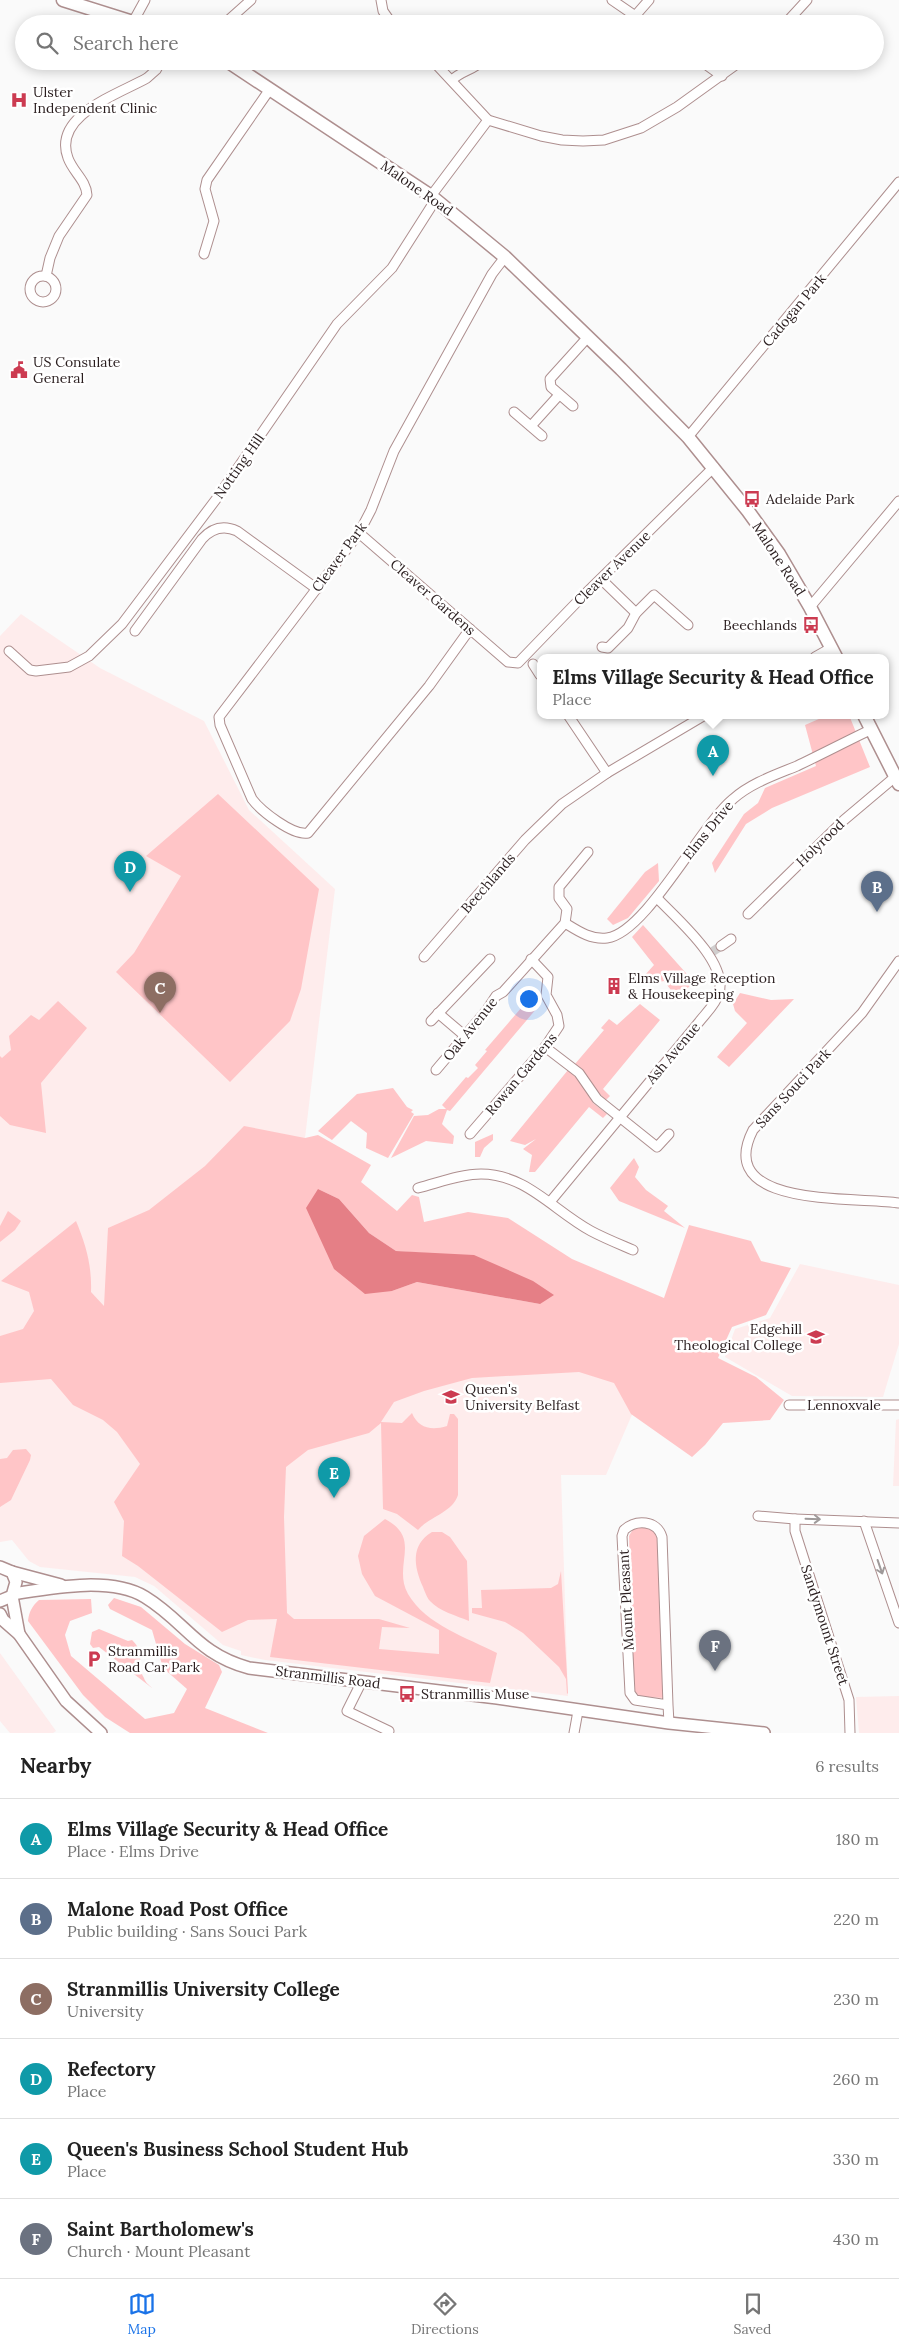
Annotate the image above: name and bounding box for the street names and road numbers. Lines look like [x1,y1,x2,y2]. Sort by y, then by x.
street label: Malone Road [377,156,457,220]
street label: Cadogan Park [758,269,830,350]
street label: Notting Hill [210,430,268,502]
street label: Cleaver Park [308,518,371,595]
street label: Malone Road [748,519,810,599]
street label: Cleaver Avenue [570,526,655,609]
street label: Cleaver Gardens [387,555,479,639]
street label: Elms Drive [679,797,737,863]
street label: Holyrood [792,815,848,871]
street label: Beechlands [457,849,519,917]
street label: Oak Avenue [439,993,501,1065]
street label: Ash Avenue [641,1018,704,1088]
street label: Rowan Gardens [481,1029,561,1119]
street label: Sans Souci Park [751,1044,835,1132]
street label: Lennoxvale [807,1396,881,1414]
street label: Mount Pleasant [614,1548,638,1651]
street label: Sandymount Street [797,1563,853,1688]
street label: Stranmillis Road [274,1662,382,1692]

